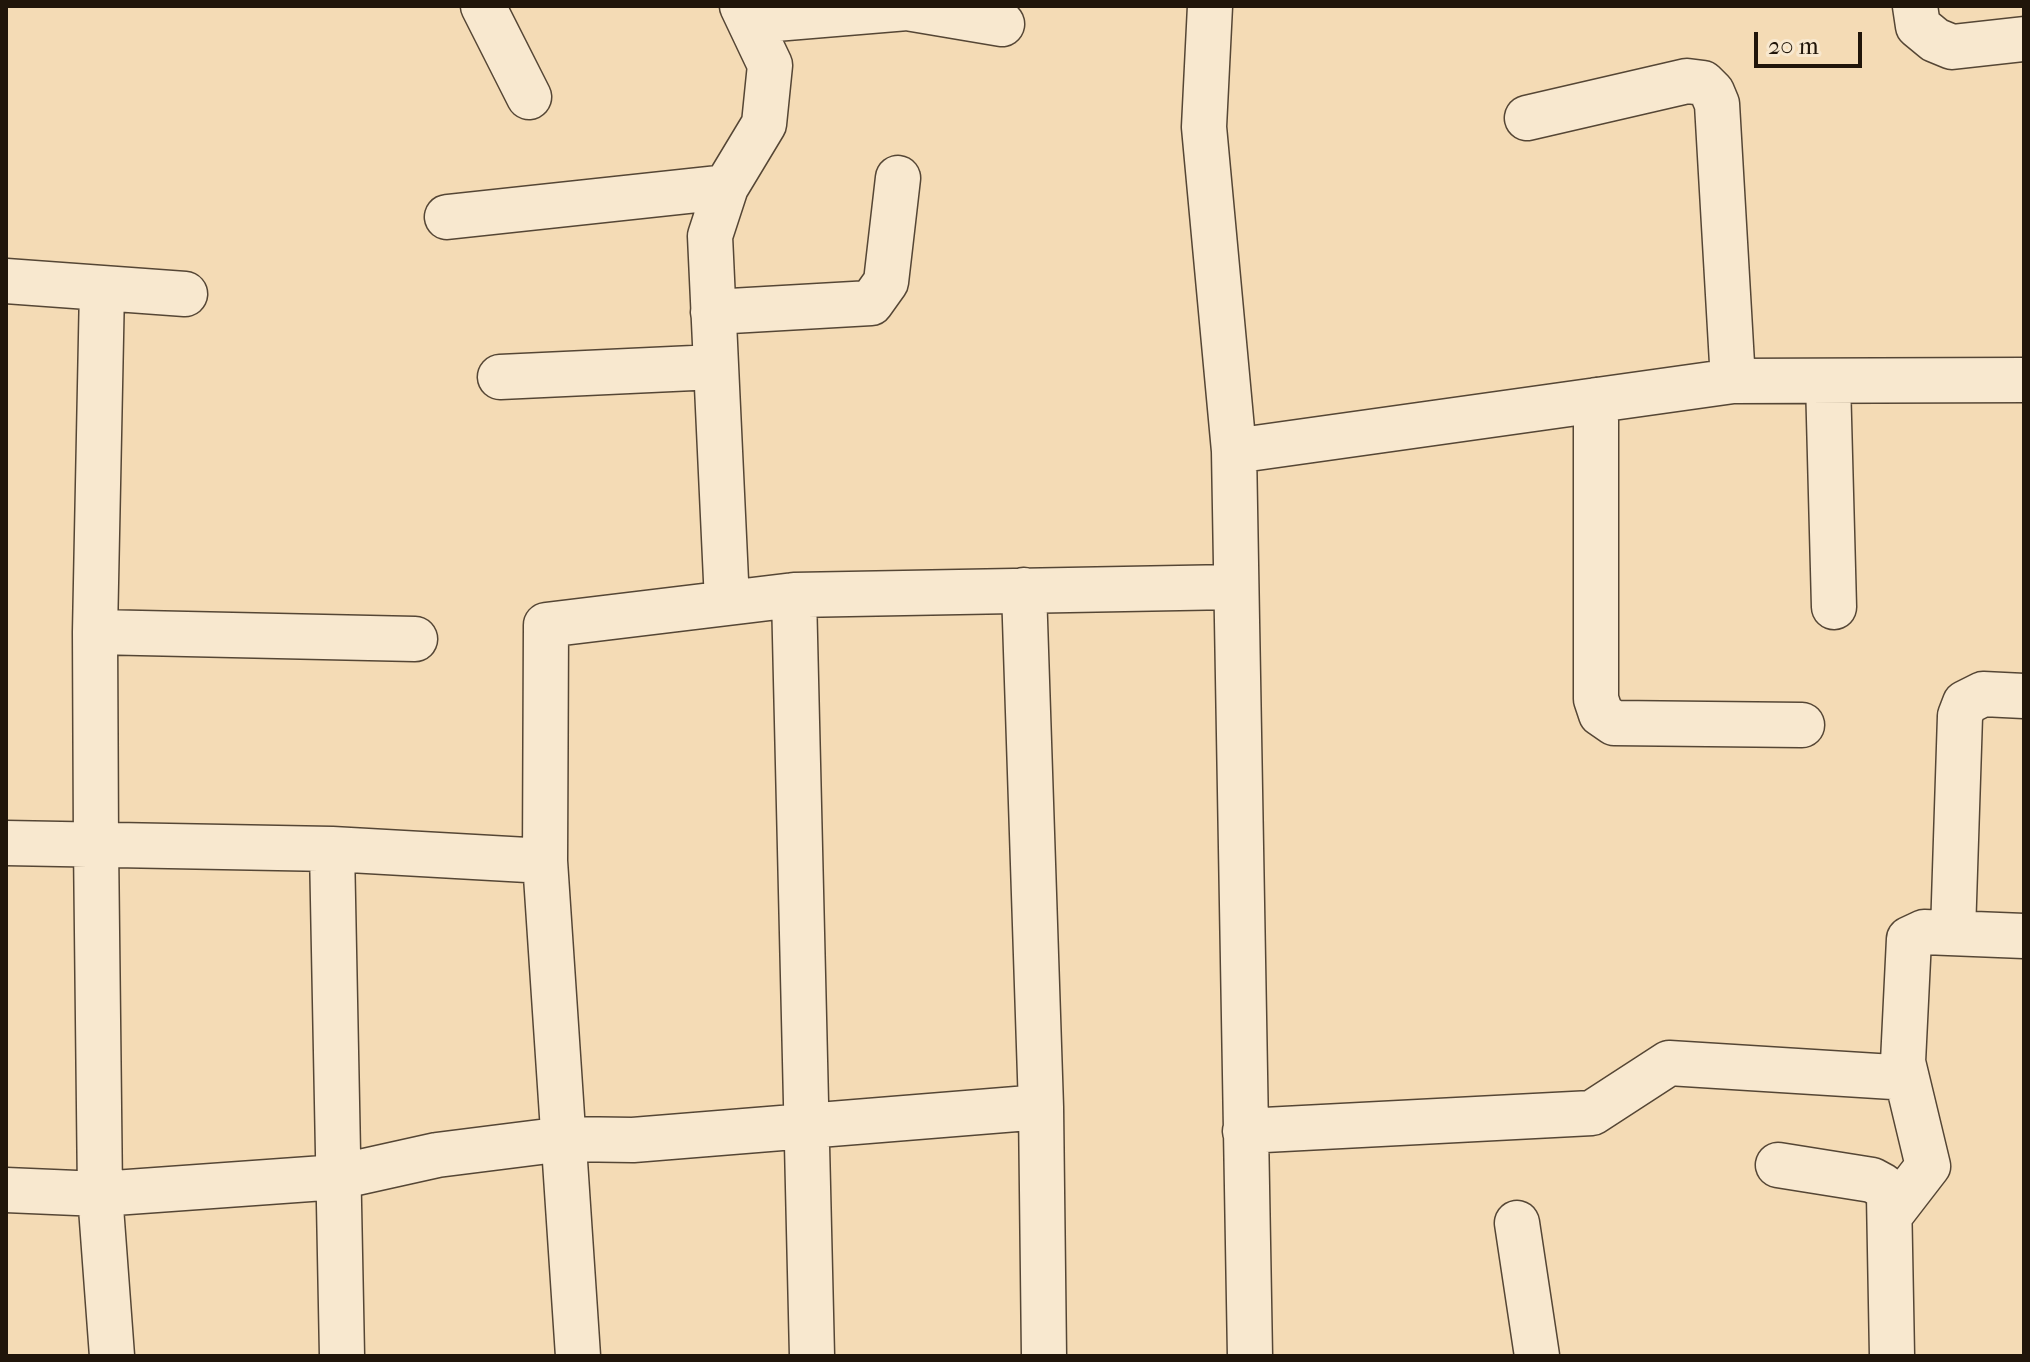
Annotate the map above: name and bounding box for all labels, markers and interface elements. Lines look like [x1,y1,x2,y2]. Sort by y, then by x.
scale bar [1758,16,1866,66]
text: 20 m [1768,32,1819,60]

